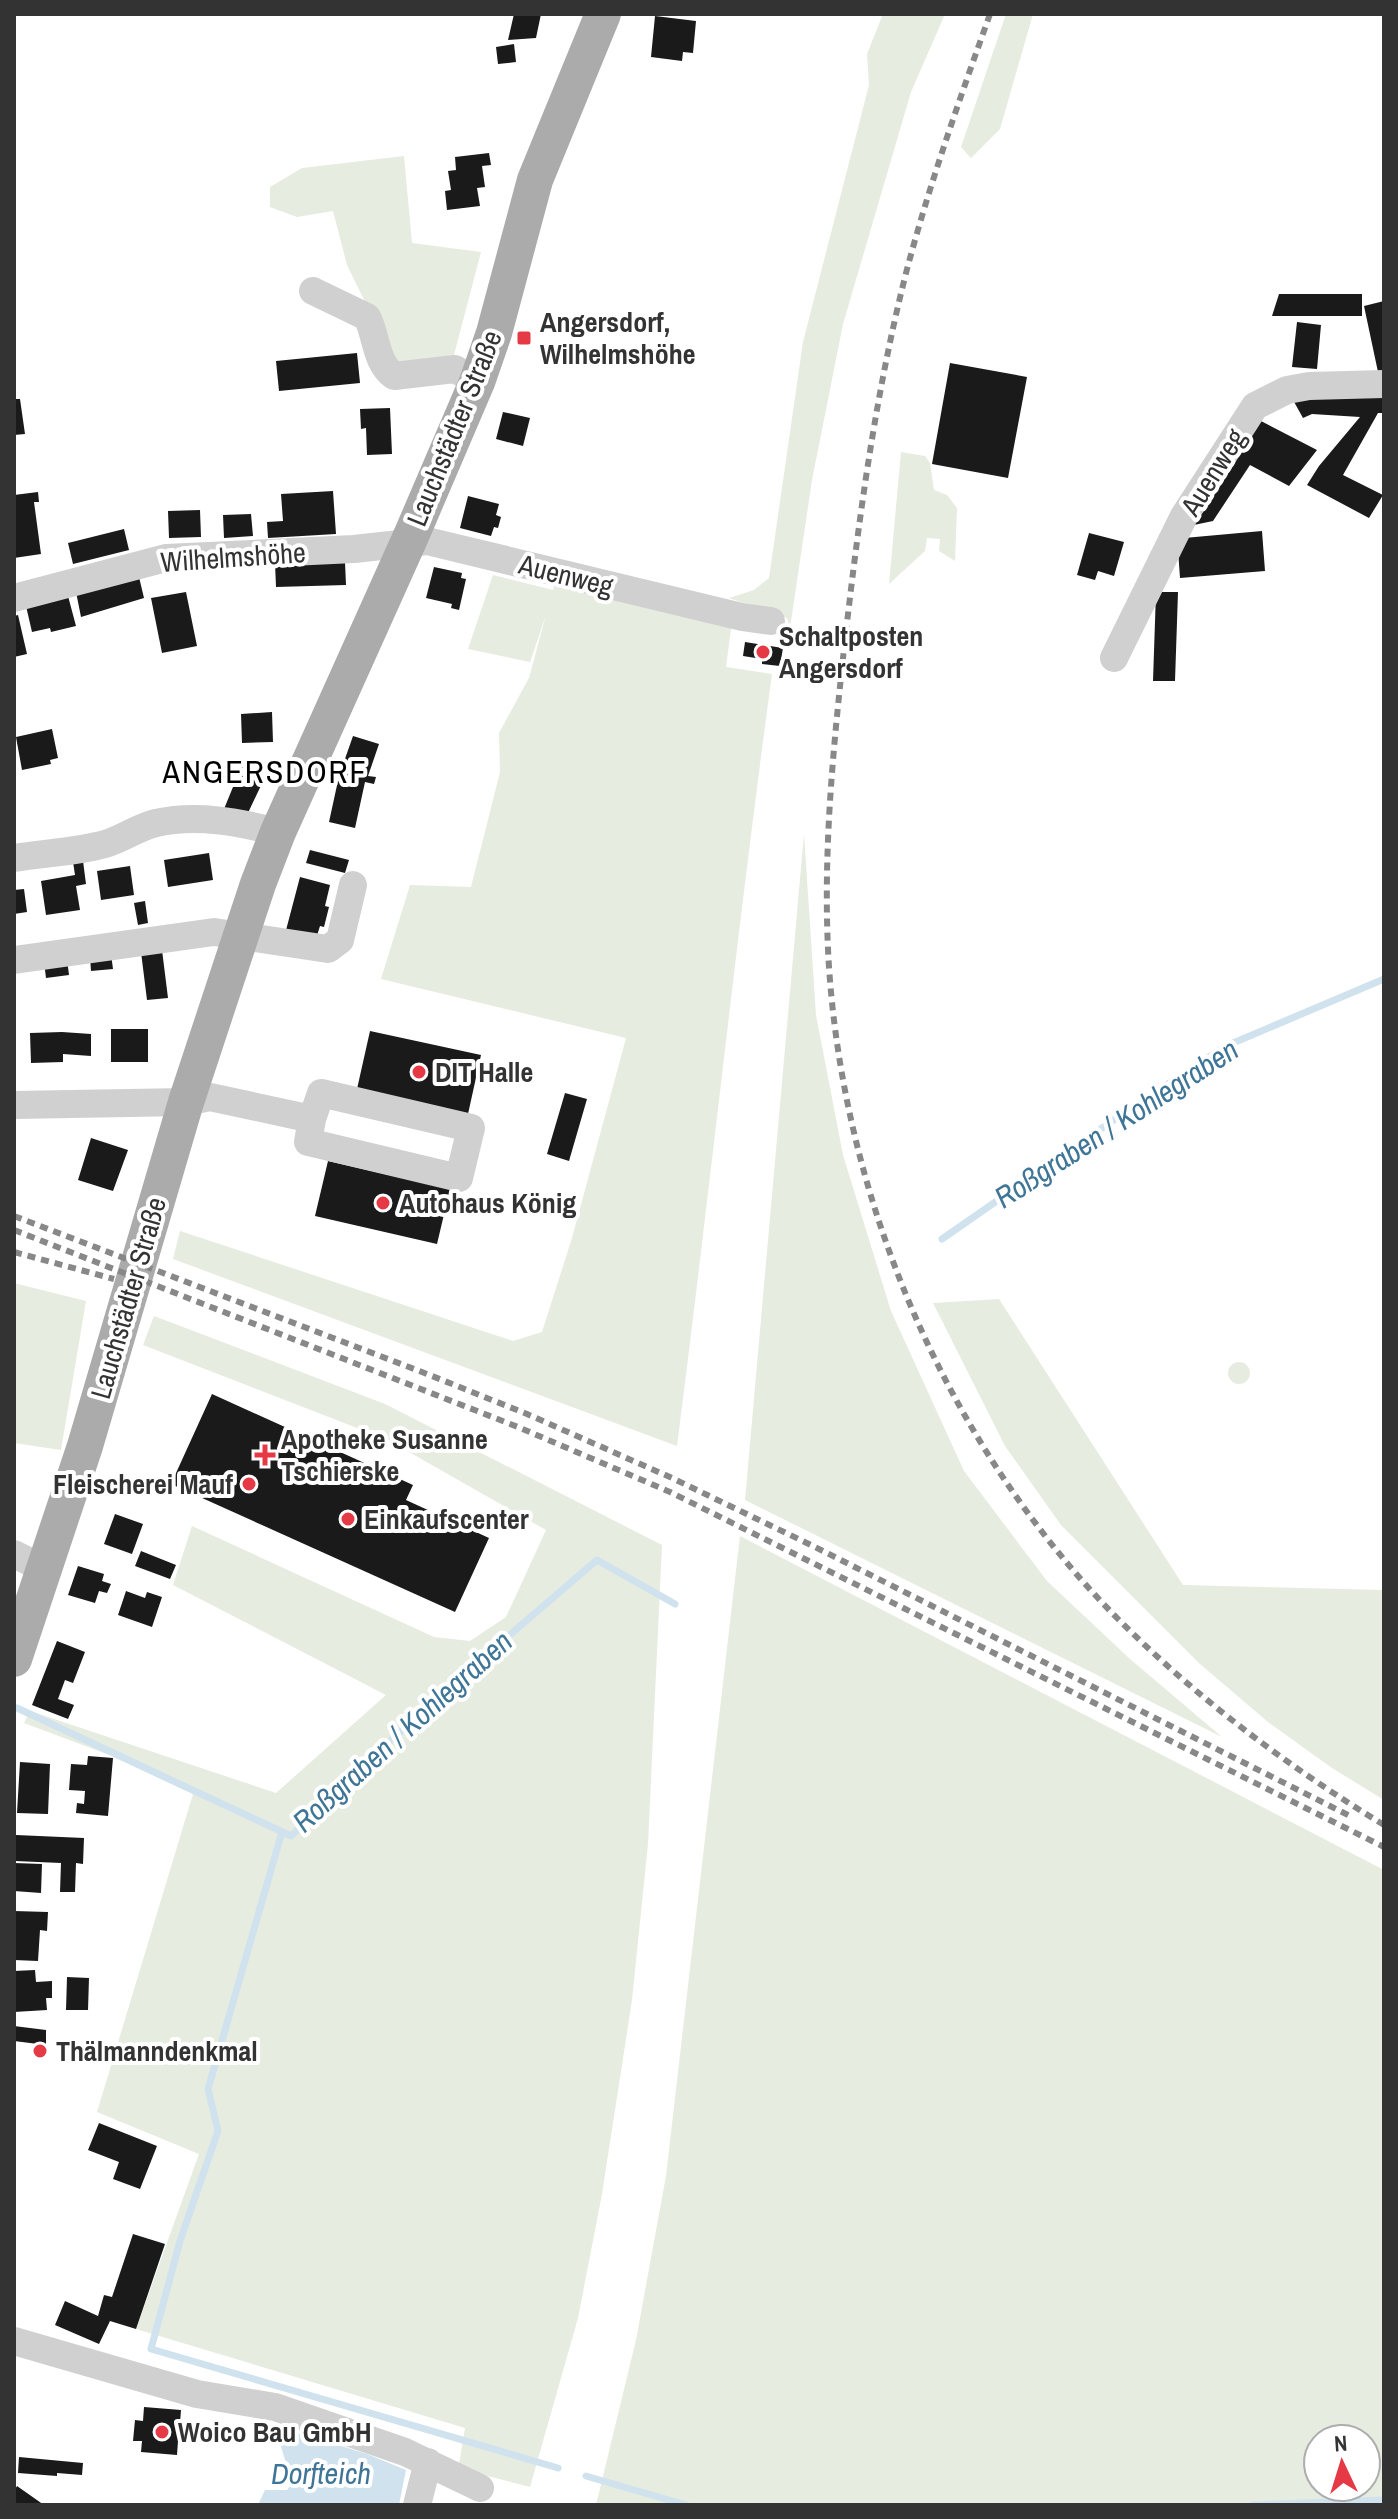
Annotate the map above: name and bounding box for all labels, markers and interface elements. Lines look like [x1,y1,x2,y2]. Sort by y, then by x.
place label: Angersdorf, Wilhelmshöhe [540,303,695,373]
street label: Lauchstädter Straße [397,324,511,532]
marker: Angersdorf, Wilhelmshöhe [515,329,533,347]
street label: Auenweg [1171,421,1255,524]
street label: Wilhelmshöhe [159,533,307,581]
street label: Auenweg [514,545,617,605]
place label: Schaltposten Angersdorf [779,617,923,687]
marker: Schaltposten Angersdorf [754,643,772,661]
district label: ANGERSDORF [161,750,368,793]
water label: Roßgraben / Kohlegraben [986,1029,1246,1217]
place label: DIT Halle [435,1053,533,1091]
marker: DIT Halle [410,1063,428,1081]
place label: Autohaus König [399,1184,576,1222]
street label: Lauchstädter Straße [81,1193,175,1403]
marker: Autohaus König [374,1194,392,1212]
place label: Apotheke Susanne Tschierske [281,1420,488,1490]
marker: Apotheke Susanne Tschierske [256,1446,274,1464]
place label: Fleischerei Mauf [53,1465,233,1503]
marker: Fleischerei Mauf [240,1475,258,1493]
place label: Einkaufscenter [364,1500,529,1538]
marker: Einkaufscenter [339,1510,357,1528]
water label: Roßgraben / Kohlegraben [283,1621,521,1841]
place label: Thälmanndenkmal [56,2032,258,2070]
marker: Thälmanndenkmal [31,2042,49,2060]
place label: Woico Bau GmbH [178,2413,372,2451]
marker: Woico Bau GmbH [153,2423,171,2441]
north arrow [1302,2423,1382,2503]
text: N [1333,2428,1348,2458]
water label: Dorfteich [271,2453,371,2493]

